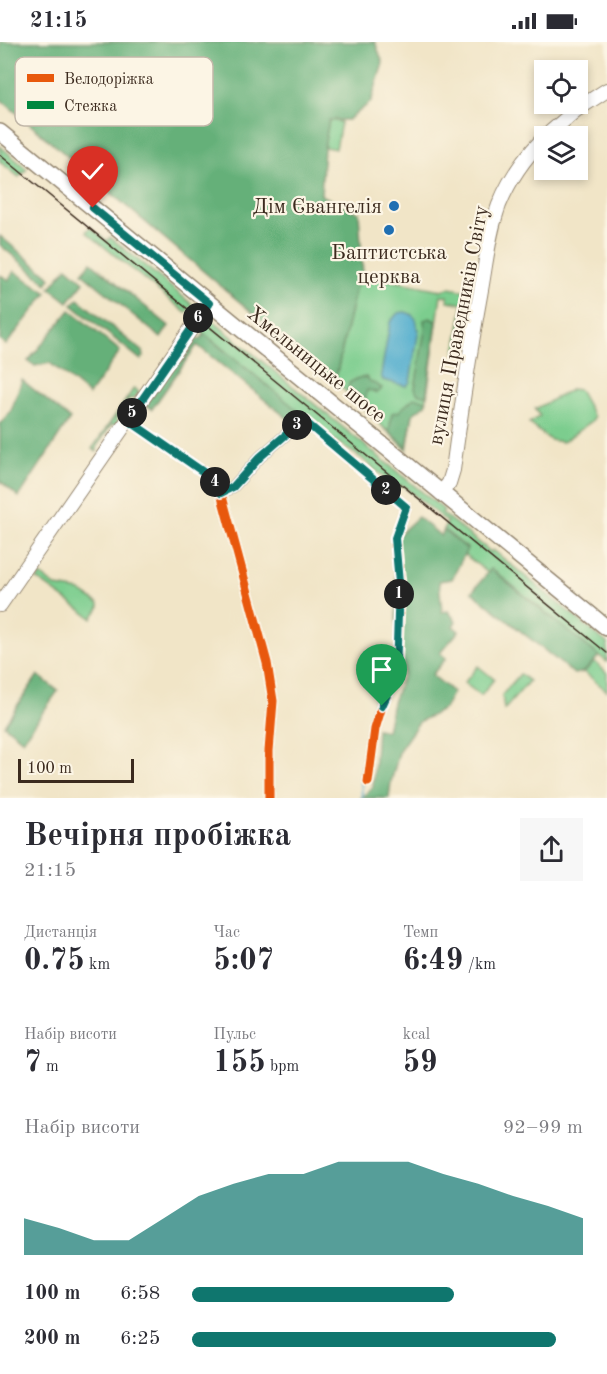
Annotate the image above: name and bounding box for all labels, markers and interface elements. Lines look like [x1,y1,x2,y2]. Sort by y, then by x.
text: 21:15 [30,10,87,32]
legend [15,57,213,126]
map controls [534,60,588,180]
button: locate [534,60,588,114]
text: Велодоріжка [64,72,154,88]
text: Стежка [64,99,117,115]
button: layers [534,126,588,180]
pin [67,146,118,208]
icon: check [76,155,109,188]
place label: Дім Євангелія [253,197,382,218]
marker: Дім Євангелія [387,199,401,213]
street label: вулиця Праведників Світу [426,204,493,447]
marker: Баптистська церква [382,223,396,237]
place label: Баптистська церква [331,243,447,288]
pin: 6 [183,303,213,333]
street label: Хмельницьке шосе [243,303,389,427]
text: 6 [193,310,203,326]
pin: 5 [117,398,147,428]
text: 5 [127,405,137,421]
pin: 3 [282,410,312,440]
text: 3 [292,417,302,433]
pin: 4 [200,467,230,497]
text: 4 [210,474,220,490]
pin: 2 [371,475,401,505]
text: 2 [381,482,391,498]
pin: 1 [384,579,414,609]
text: 1 [394,586,404,602]
pin [356,644,407,706]
icon: arrive [365,653,398,686]
scale bar [18,756,134,784]
text: 100 m [27,761,72,777]
button: share [520,818,583,881]
text: Вечірня пробіжка [24,820,291,853]
text: 21:15 [24,861,76,881]
text: Дистанція [24,925,97,941]
text: Час [213,925,240,941]
text: Темп [403,925,438,941]
text: 0.75 [24,946,85,976]
text: 5:07 [213,946,274,976]
text: 6:49 [403,946,463,976]
text: km [85,957,110,973]
text: /km [463,957,496,973]
text: Набір висоти [24,1027,117,1043]
text: Пульс [213,1027,256,1043]
text: kcal [403,1027,430,1043]
text: 7 [24,1048,41,1078]
text: 155 [213,1048,266,1078]
text: 59 [403,1048,437,1078]
text: m [41,1059,59,1075]
text: bpm [266,1059,299,1075]
text: Набір висоти [24,1118,140,1138]
text: 92–99 m [503,1118,583,1138]
text: 100 m [24,1284,80,1304]
text: 6:58 [120,1284,160,1304]
text: 200 m [24,1329,80,1349]
text: 6:25 [120,1329,160,1349]

